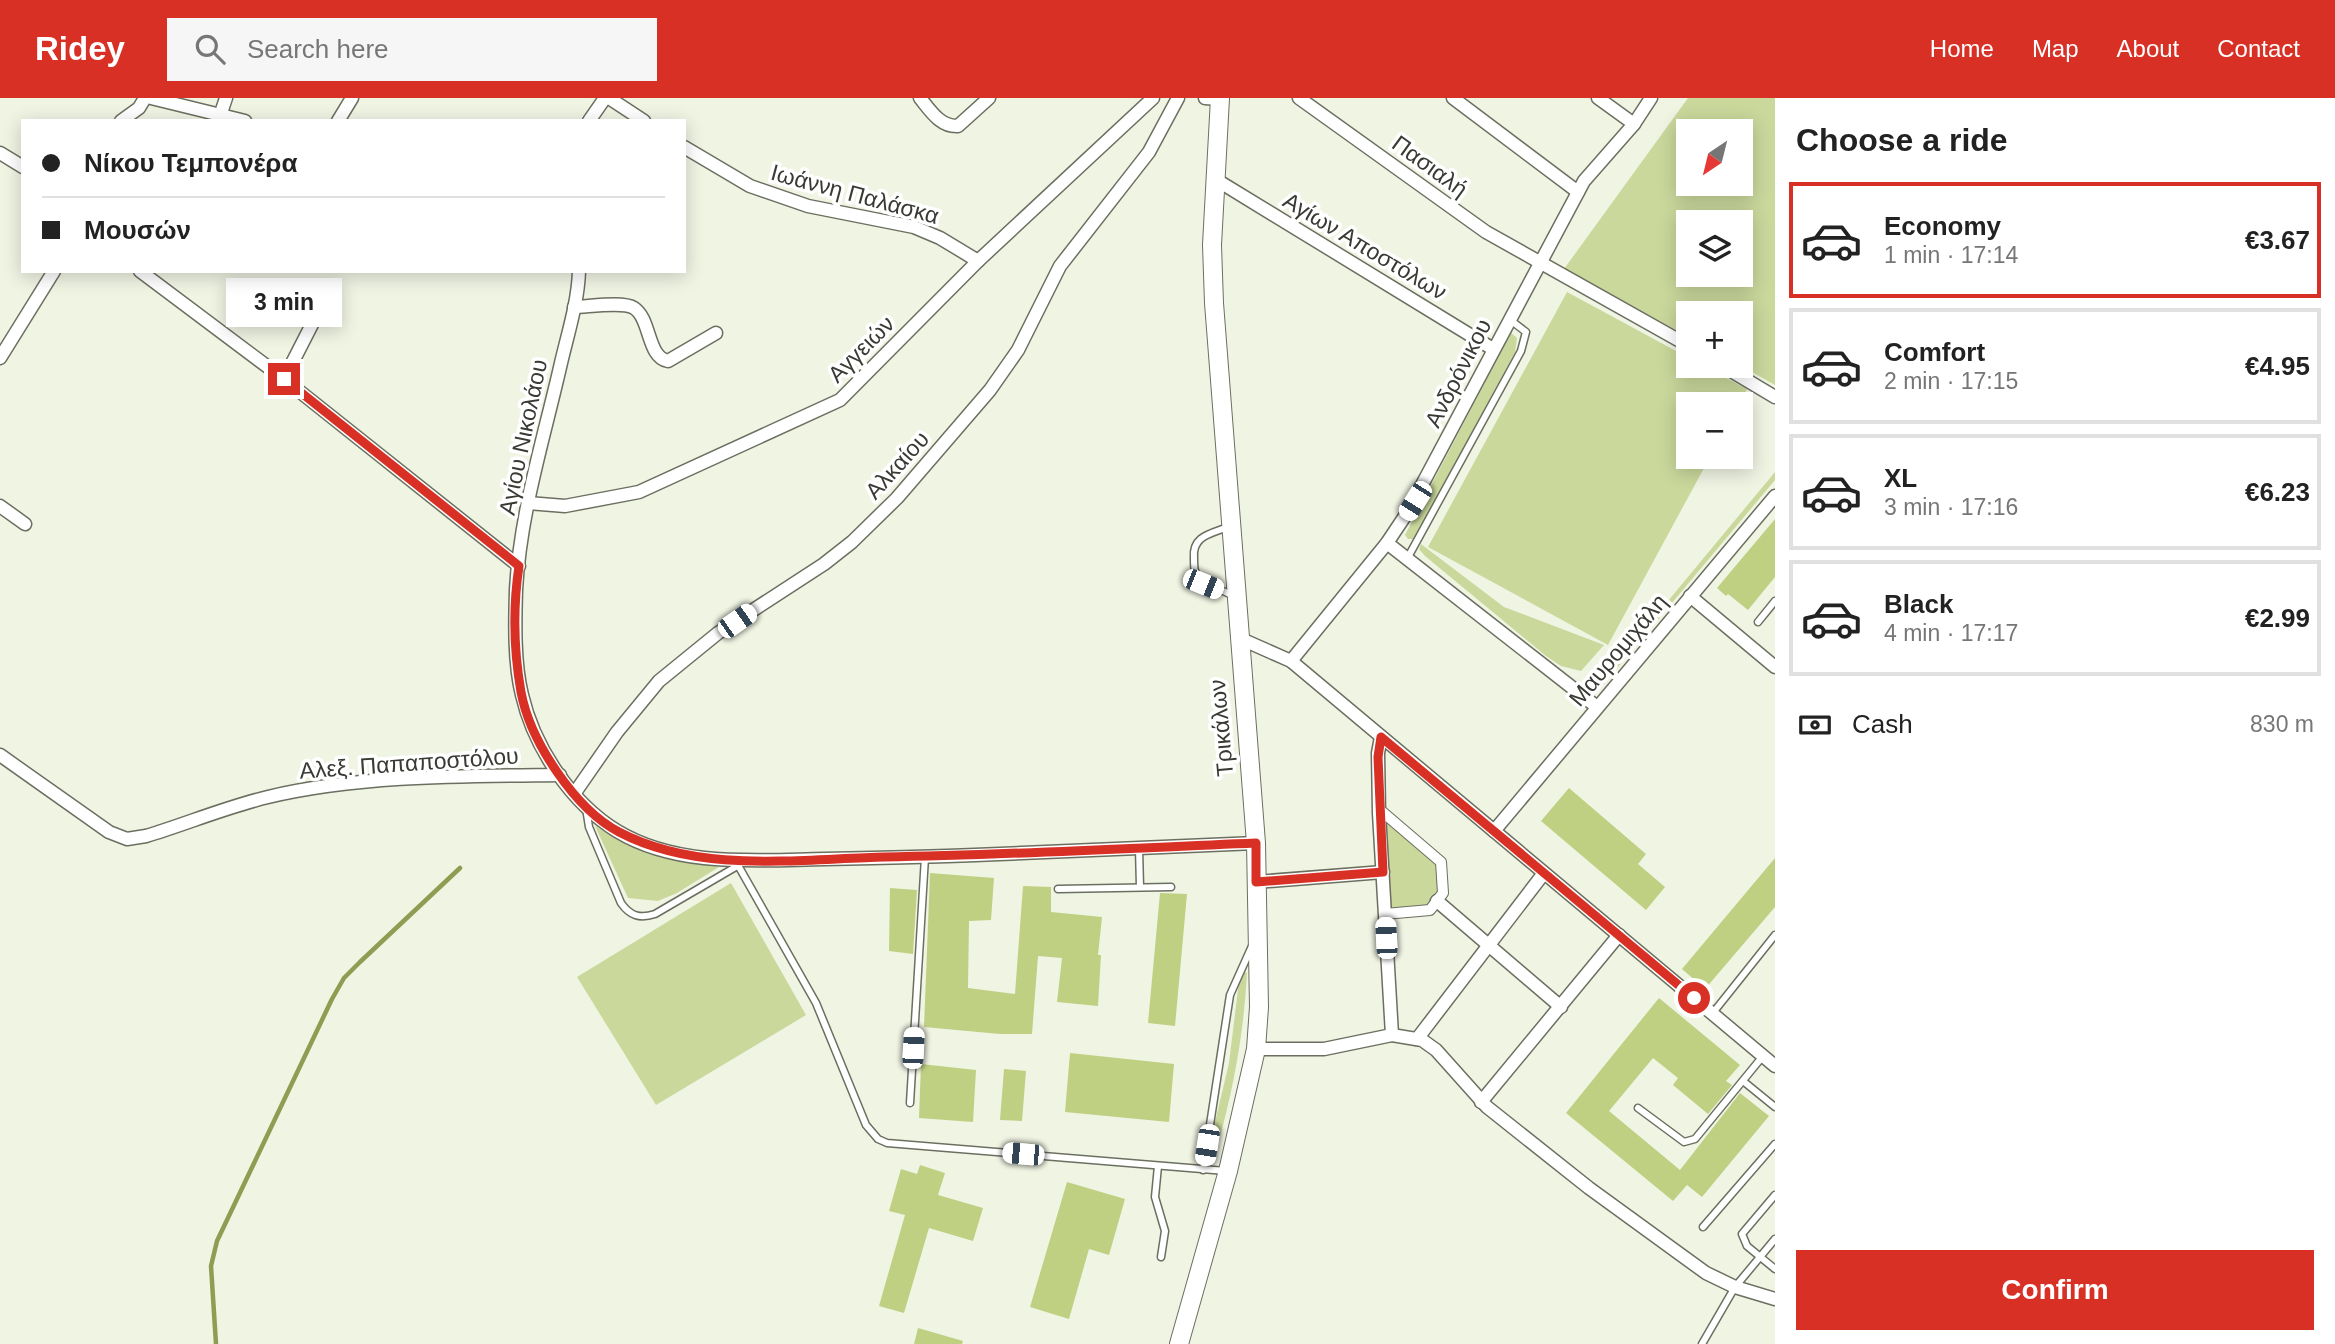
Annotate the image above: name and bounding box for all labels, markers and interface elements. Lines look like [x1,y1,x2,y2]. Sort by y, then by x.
search box [167,18,657,81]
text: Ridey [35,30,125,67]
icon: search [191,30,229,68]
text: Search here [247,34,389,64]
text: Home [1930,35,1994,62]
text: Map [2032,35,2079,62]
text: About [2117,35,2179,62]
text: Contact [2217,35,2300,62]
north arrow [1676,119,1754,196]
map controls [1676,119,1753,469]
text: Choose a ride [1796,122,2008,158]
street label: Πασιαλή [1387,130,1473,202]
text: Νίκου Τεμπονέρα [84,148,297,178]
street label: Ιωάννη Παλάσκα [768,159,942,229]
street label: Αγίων Αποστόλων [1279,187,1451,305]
icon: car [1800,209,1863,272]
button: layers [1676,210,1753,287]
text: Economy [1884,211,2001,241]
text: Μουσών [84,215,191,245]
text: €3.67 [2245,225,2310,255]
text: 1 min · 17:14 [1884,242,2018,268]
callout: 3 min [226,278,342,327]
text: 3 min [254,289,314,315]
button: + [1676,301,1753,378]
street label: Αγγειών [823,311,899,387]
street label: Ανδρόνικου [1420,314,1496,432]
icon: car [1800,335,1863,398]
text: Comfort [1884,337,1985,367]
text: €4.95 [2245,351,2310,381]
street label: Αγίου Νικολάου [494,357,552,517]
route end [268,363,300,395]
text: 2 min · 17:15 [1884,368,2018,394]
button: − [1676,392,1753,469]
street label: Αλκαίου [860,426,934,504]
icon: car [1800,461,1863,524]
text: XL [1884,463,1917,493]
text: €6.23 [2245,477,2310,507]
car [1395,478,1436,524]
text: 3 min · 17:16 [1884,494,2018,520]
car [1180,566,1227,602]
icon: car [1800,587,1863,650]
street label: Μαυρομιχάλη [1564,589,1672,711]
text: Black [1884,589,1953,619]
car [714,600,761,642]
text: €2.99 [2245,603,2310,633]
text: 4 min · 17:17 [1884,620,2018,646]
street label: Τρικάλων [1204,678,1238,778]
icon: cash [1796,706,1834,744]
text: Cash [1852,709,1913,739]
text: 830 m [2250,711,2314,737]
street label: Αλεξ. Παπαποστόλου [299,742,519,784]
car [1375,916,1398,960]
route start [1678,982,1710,1014]
car [902,1026,925,1070]
car [1194,1123,1221,1167]
car [1002,1142,1045,1166]
button: Confirm [1796,1250,2314,1330]

